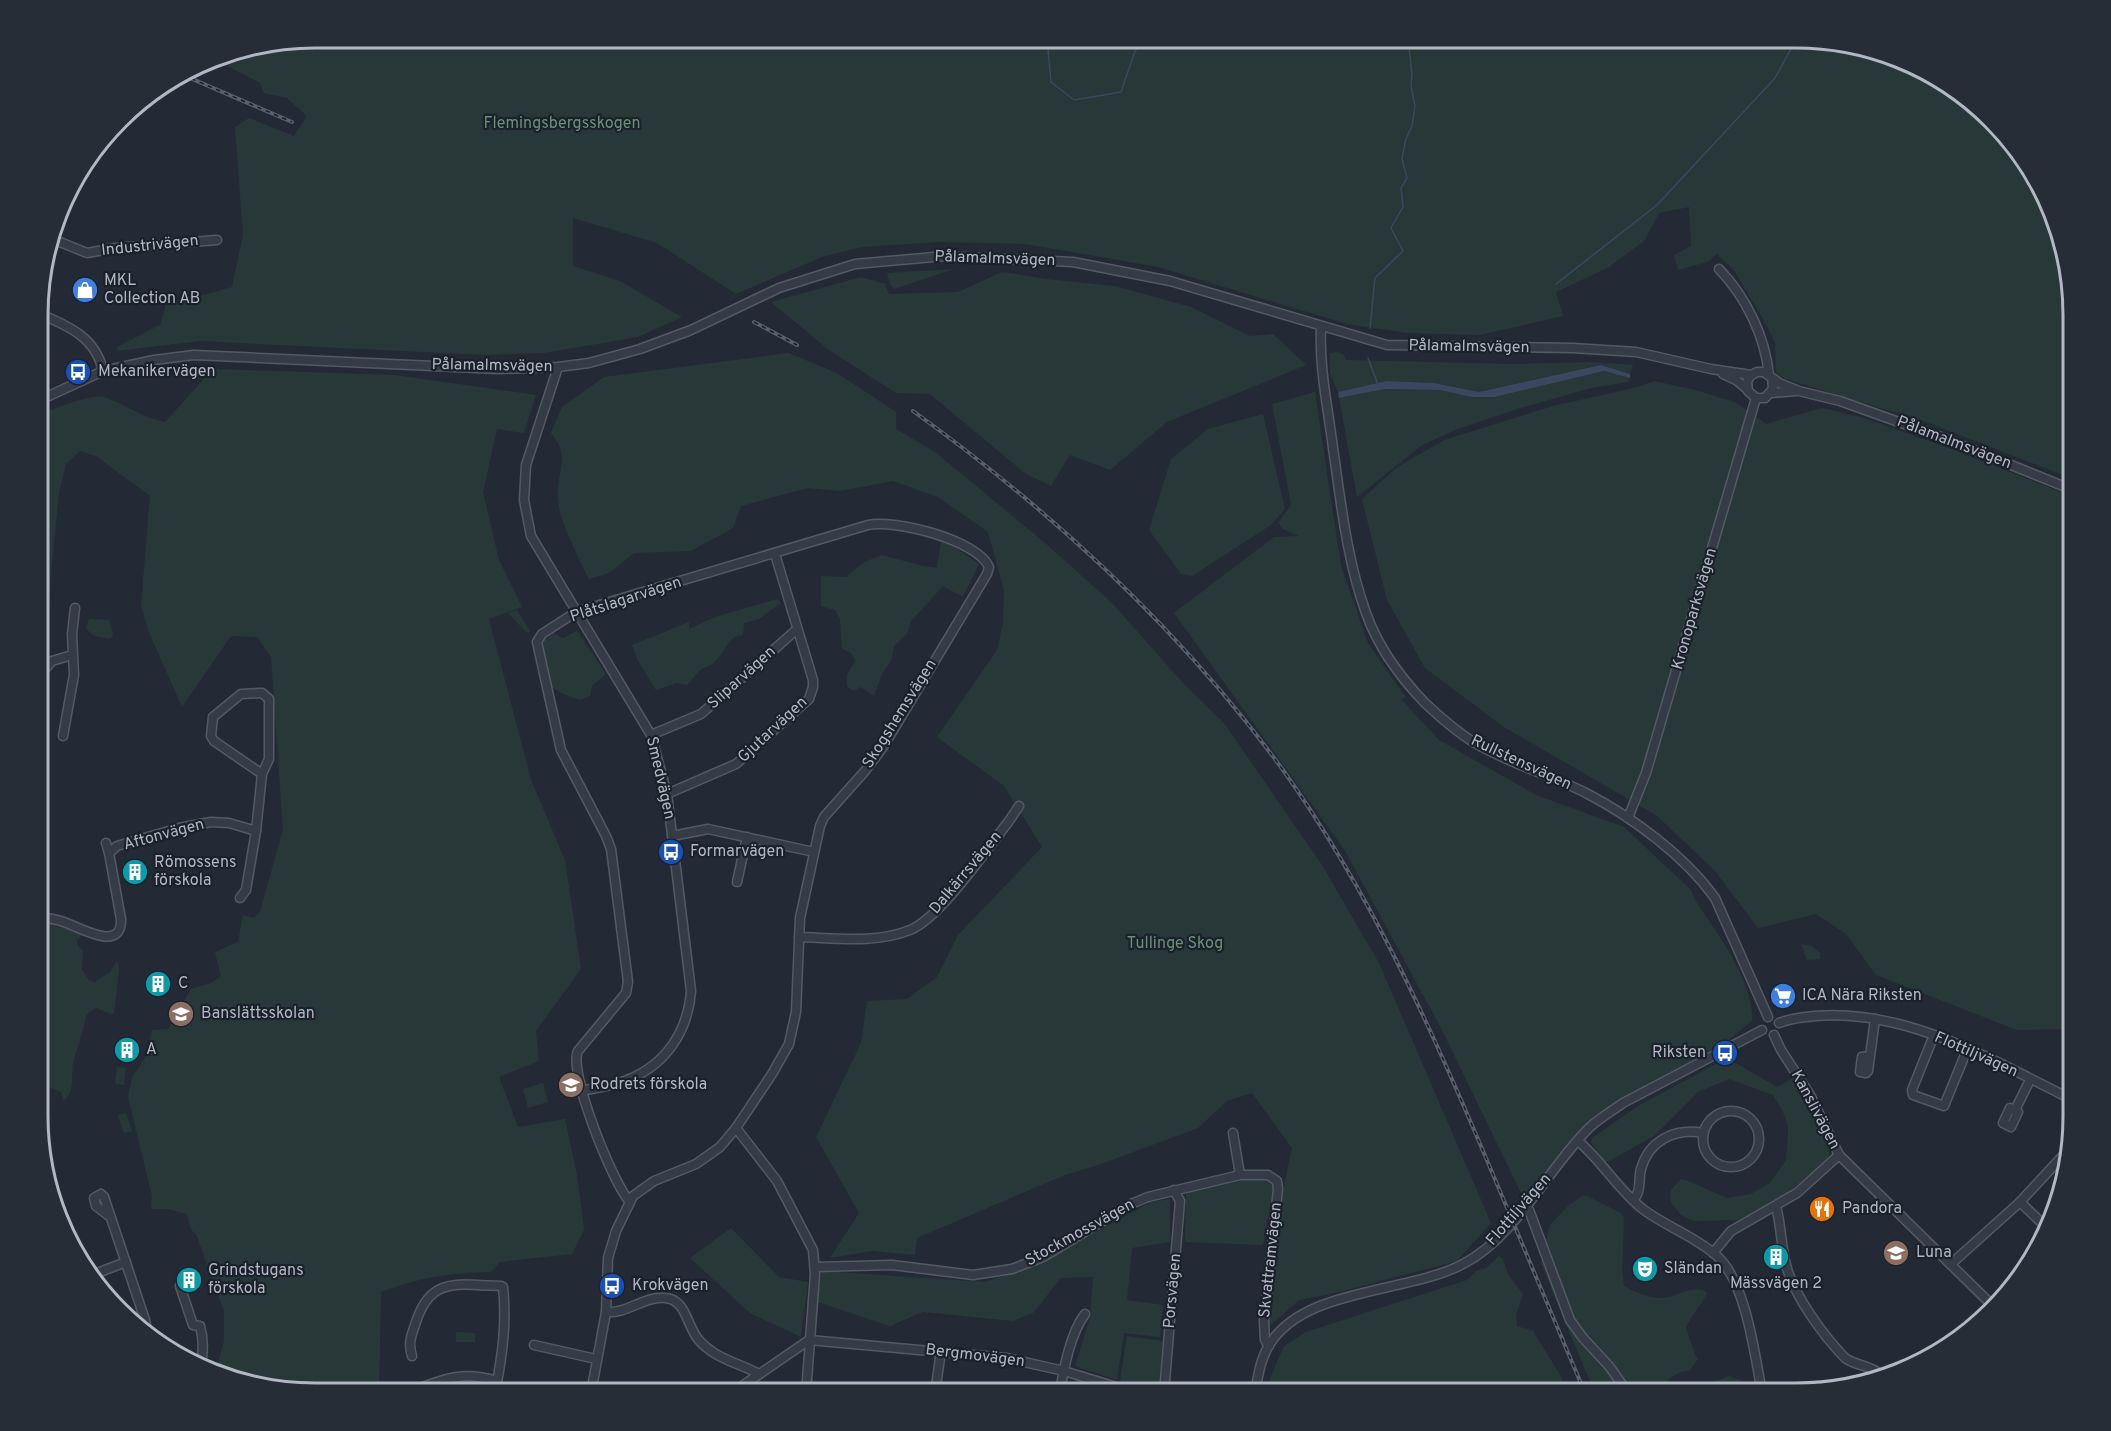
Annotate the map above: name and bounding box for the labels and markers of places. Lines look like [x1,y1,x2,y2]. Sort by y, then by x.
place label: MKL Collection AB [104,271,200,309]
shop icon: MKL Collection AB [70,275,100,305]
bus stop icon: Mekanikervägen [63,357,93,387]
place label: Mekanikervägen [98,362,215,382]
bus stop icon: Formarvägen [656,837,686,867]
place label: Formarvägen [690,842,784,862]
place label: Römossens förskola [154,853,236,891]
building icon: Römossens förskola [120,857,150,887]
building icon: C [143,969,173,999]
place label: C [178,974,188,994]
supermarket icon: ICA Nära Riksten [1768,981,1798,1011]
place label: ICA Nära Riksten [1802,986,1922,1006]
school or university icon: Banslättsskolan [166,999,196,1029]
place label: Banslättsskolan [201,1004,315,1024]
building icon: A [112,1035,142,1065]
bus stop icon: Riksten [1710,1038,1740,1068]
place label: A [146,1040,157,1060]
place label: Riksten [1652,1043,1706,1063]
school or university icon: Rodrets förskola [556,1070,586,1100]
place label: Rodrets förskola [590,1075,707,1095]
restaurant icon: Pandora [1807,1194,1837,1224]
place label: Pandora [1842,1199,1902,1219]
school or university icon: Luna [1881,1238,1911,1268]
building icon: Mässvägen 2 [1761,1242,1791,1272]
place label: Luna [1916,1243,1952,1263]
theatre icon: Sländan [1630,1254,1660,1284]
place label: Sländan [1664,1259,1722,1279]
place label: Grindstugans förskola [208,1261,304,1299]
building icon: Grindstugans förskola [174,1265,204,1295]
bus stop icon: Krokvägen [597,1271,627,1301]
place label: Mässvägen 2 [1730,1274,1822,1294]
place label: Krokvägen [632,1276,709,1296]

